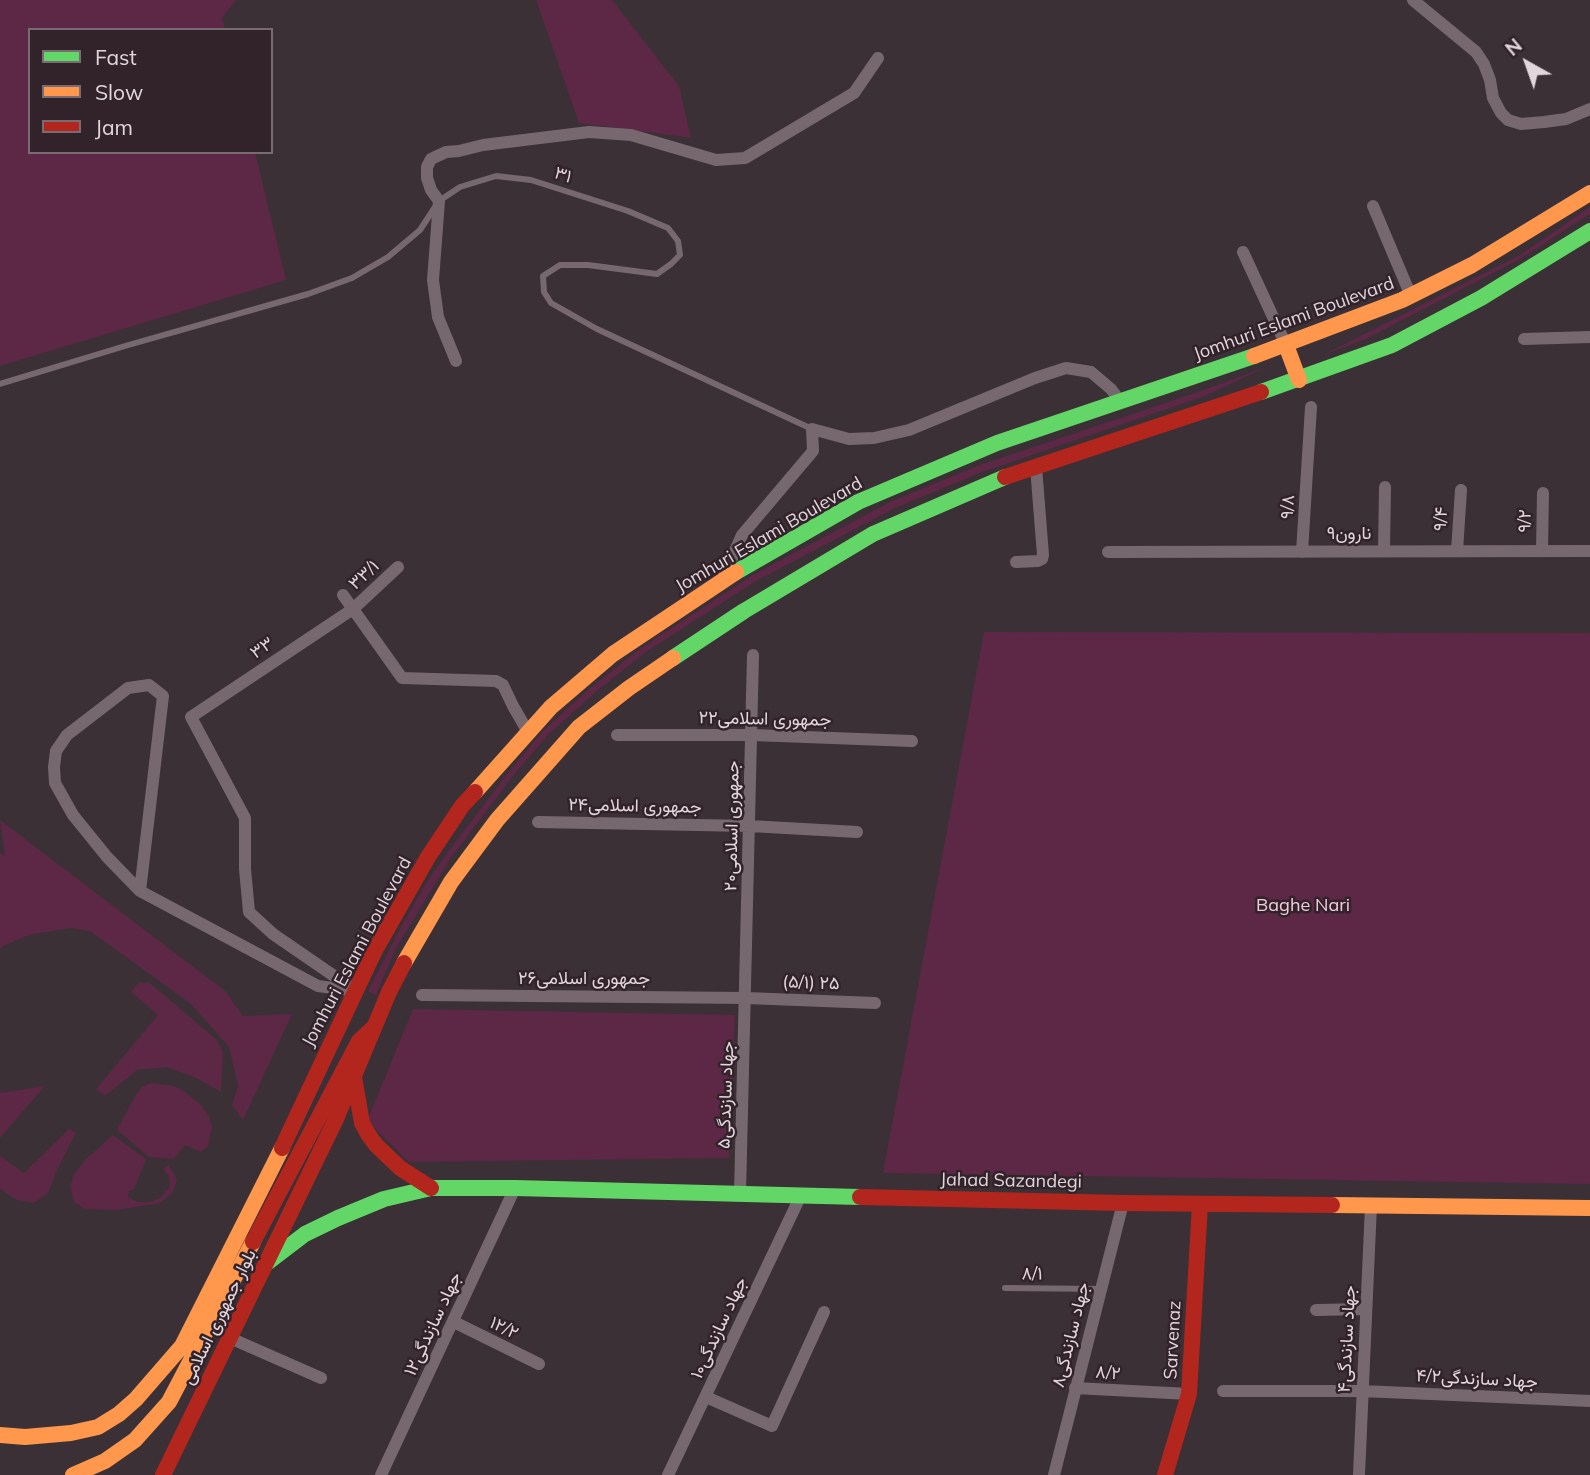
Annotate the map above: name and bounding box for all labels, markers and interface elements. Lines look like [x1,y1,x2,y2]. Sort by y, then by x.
legend [28,28,273,154]
north arrow [1492,28,1562,98]
text: N [1500,33,1527,61]
text: Fast [95,44,137,70]
text: Slow [95,79,143,105]
text: Jam [95,114,133,140]
street label: ۳۱ [552,162,574,188]
street label: Jomhuri Eslami Boulevard [1191,273,1397,365]
street label: Jomhuri Eslami Boulevard [672,473,866,597]
street label: ۹/۸ [1276,494,1300,520]
street label: ۹/۴ [1429,506,1453,532]
street label: ۹/۲ [1514,509,1536,533]
street label: نارون۹ [1327,523,1371,545]
street label: ۳۳/۱ [344,555,384,595]
street label: ۳۳ [246,632,278,664]
street label: جمهوری اسلامی۲۲ [699,707,831,731]
street label: جمهوری اسلامی۲۰ [720,760,744,892]
street label: جمهوری اسلامی۲۴ [568,794,702,818]
street label: Jomhuri Eslami Boulevard [298,853,416,1051]
park label: Baghe Nari [1256,895,1350,917]
street label: جمهوری اسلامی۲۶ [518,968,650,990]
street label: (۵/۱) ۲۵ [782,971,840,995]
street label: جهاد سازندگی۵ [713,1041,739,1149]
street label: Jahad Sazandegi [940,1169,1082,1193]
street label: بلوار جمهوری اسلامی [177,1246,261,1388]
street label: ۸/۱ [1021,1263,1043,1285]
street label: جهاد سازندگی۱۲ [400,1269,466,1379]
street label: جهاد سازندگی۱۰ [686,1274,752,1382]
street label: جهاد سازندگی۸ [1047,1280,1095,1390]
street label: جهاد سازندگی۴ [1333,1285,1361,1393]
street label: Sarvenaz [1160,1300,1186,1380]
street label: ۱۲/۲ [486,1312,522,1344]
street label: ۸/۲ [1095,1361,1121,1385]
street label: ۴/۲جهاد سازندگی [1416,1365,1538,1393]

